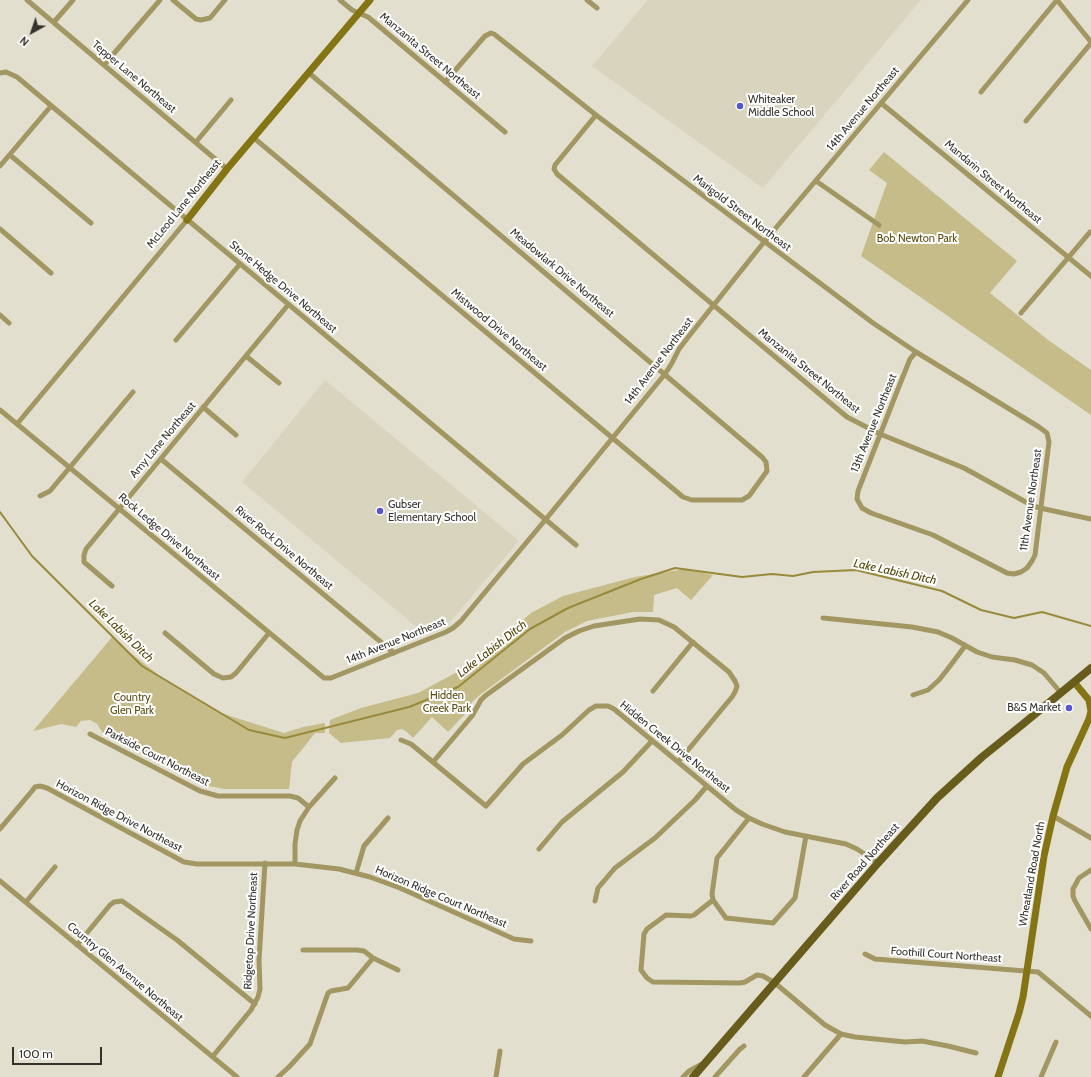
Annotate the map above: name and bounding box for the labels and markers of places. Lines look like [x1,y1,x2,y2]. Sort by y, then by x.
place label: Whiteaker Middle School [748,93,814,119]
marker: Whiteaker Middle School [735,101,745,111]
place label: Gubser Elementary School [388,498,476,524]
marker: Gubser Elementary School [375,506,385,516]
place label: B&S Market [1007,701,1061,715]
marker: B&S Market [1064,703,1074,713]

